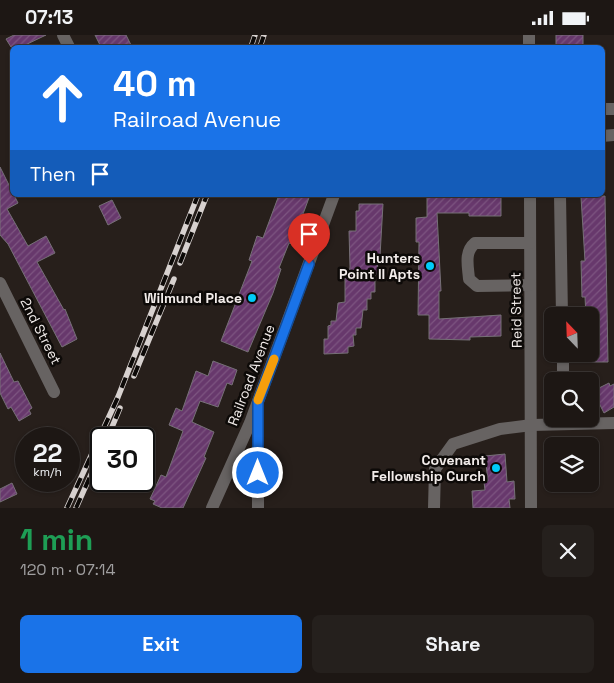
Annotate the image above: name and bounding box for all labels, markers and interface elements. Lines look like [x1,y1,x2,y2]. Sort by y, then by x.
text: 07:13 [25,5,73,30]
text: 40 m [113,62,197,106]
icon: ahead [30,65,95,130]
text: Railroad Avenue [113,105,281,133]
icon: arrive [86,160,114,188]
text: Then [30,162,76,187]
pin [288,213,330,264]
icon: arrive [295,220,323,248]
place label: Hunters Point II Apts [339,249,420,283]
marker: Hunters Point II Apts [424,260,436,272]
street label: Reid Street [506,272,526,348]
place label: Wilmund Place [144,289,242,307]
marker: Wilmund Place [246,292,258,304]
street label: 2nd Street [17,295,65,367]
north arrow [544,307,599,363]
map controls [544,307,599,492]
street label: Railroad Avenue [223,322,279,428]
button: search [544,372,599,427]
speed limit sign: 30 [90,427,155,492]
text: 22 [33,437,62,469]
button: layers [544,437,599,492]
position arrow [231,446,283,498]
place label: Covenant Fellowship Curch [372,451,486,485]
marker: Covenant Fellowship Curch [490,462,502,474]
text: km/h [33,464,62,480]
text: 1 min [20,520,93,559]
button: close [542,525,594,577]
text: 120 m · 07:14 [20,559,115,580]
button: Exit [20,615,302,673]
button: Share [312,615,594,673]

